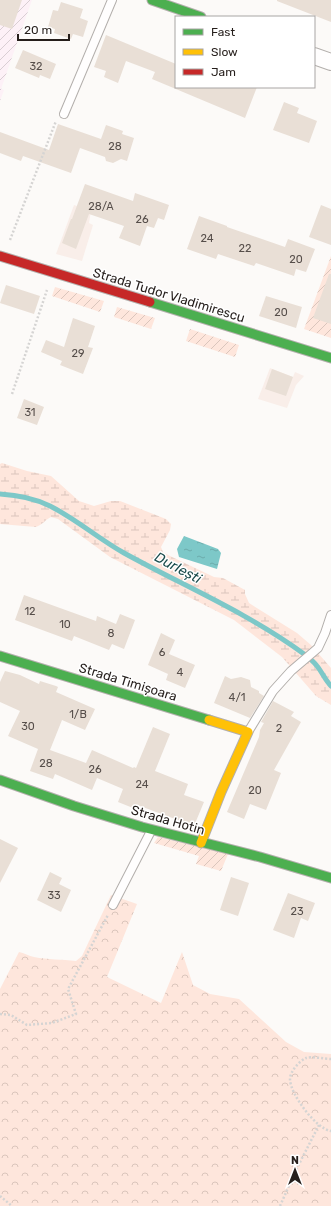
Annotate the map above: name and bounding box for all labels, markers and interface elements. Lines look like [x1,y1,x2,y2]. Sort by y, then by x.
scale bar [18,16,69,42]
legend [175,16,315,88]
text: 20 m [24,23,52,37]
text: Fast [211,25,235,39]
text: Slow [211,45,238,59]
house number: 32 [29,60,43,73]
text: Jam [211,65,236,79]
house number: 28 [108,140,122,153]
house number: 28/A [88,200,114,213]
house number: 26 [135,213,149,226]
house number: 24 [200,232,214,245]
house number: 22 [239,242,251,255]
house number: 20 [289,253,303,266]
street label: Strada Tudor Vladimirescu [91,265,247,325]
house number: 20 [274,306,288,319]
house number: 29 [72,347,84,360]
house number: 31 [24,406,36,419]
water label: Durlești [152,549,205,588]
house number: 12 [24,605,36,618]
house number: 10 [59,618,71,631]
house number: 8 [108,627,115,640]
house number: 6 [159,646,166,659]
street label: Strada Timișoara [77,660,179,704]
house number: 4 [177,666,184,679]
house number: 4/1 [229,691,245,704]
house number: 1/B [69,708,87,721]
house number: 30 [21,720,35,733]
house number: 2 [276,722,282,735]
house number: 28 [39,757,53,770]
house number: 26 [88,763,102,776]
house number: 24 [135,778,149,791]
house number: 20 [248,784,262,797]
street label: Strada Hotin [129,802,207,838]
house number: 33 [47,889,61,902]
house number: 23 [290,905,304,918]
north arrow [275,1150,315,1190]
text: N [291,1154,299,1167]

